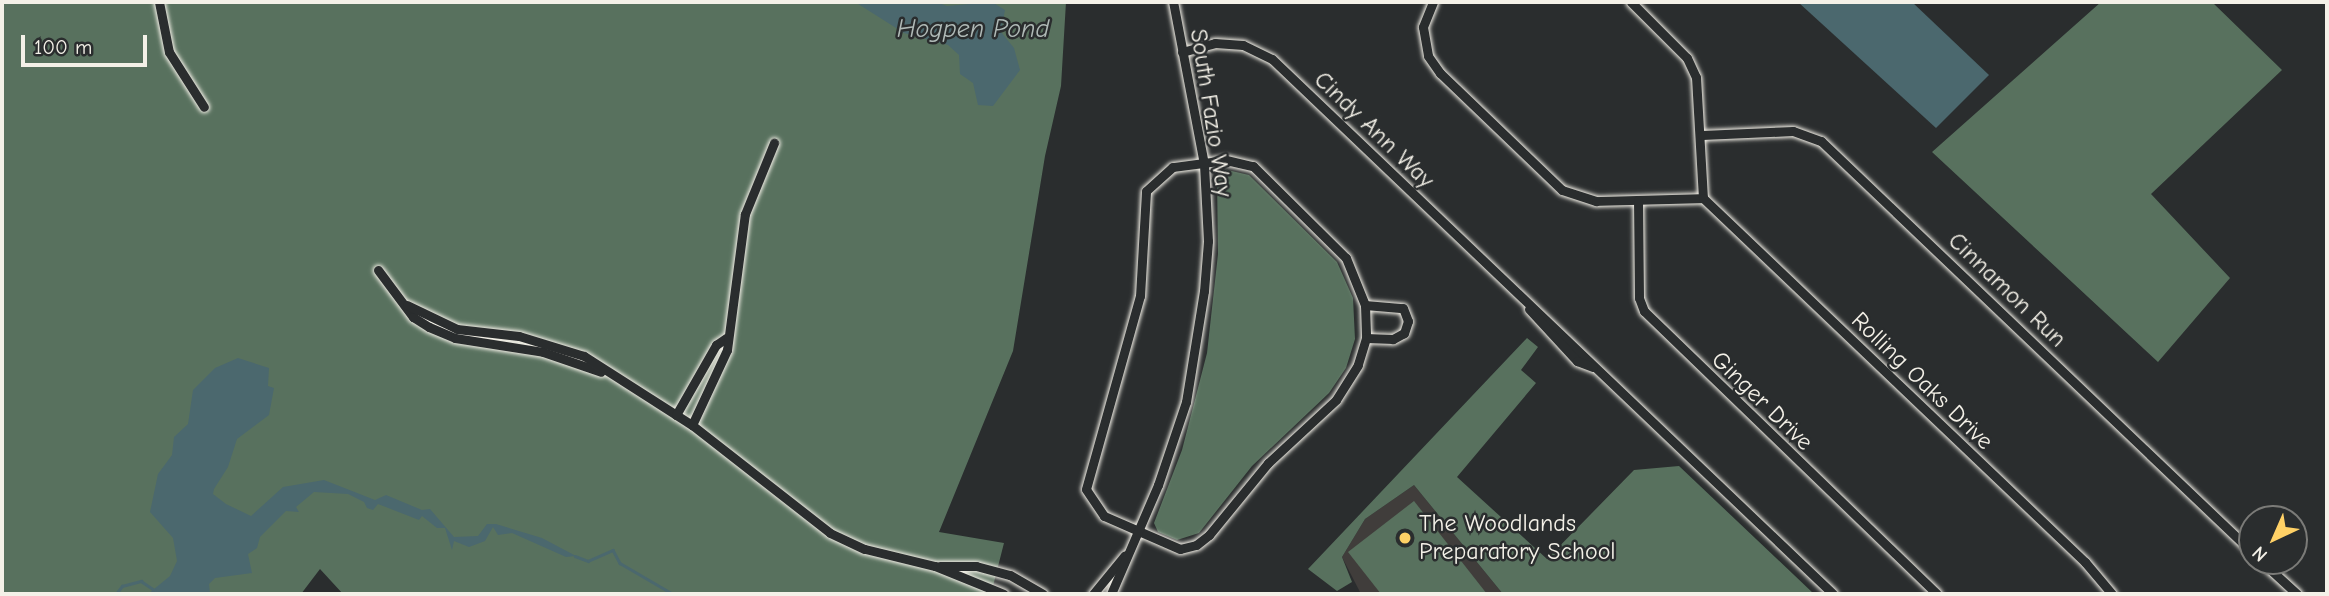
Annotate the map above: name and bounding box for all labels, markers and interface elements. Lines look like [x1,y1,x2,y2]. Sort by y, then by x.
water label: Hogpen Pond [897,14,1049,46]
scale bar [24,21,150,65]
street label: South Fazio Way [1184,27,1238,199]
text: 100 m [34,35,92,59]
street label: Cindy Ann Way [1308,66,1440,194]
street label: Cinnamon Run [1942,227,2072,353]
street label: Rolling Oaks Drive [1845,306,1999,456]
street label: Ginger Drive [1705,346,1819,456]
north arrow [2238,505,2308,575]
place label: The Woodlands Preparatory School [1419,510,1616,566]
marker: The Woodlands Preparatory School [1397,530,1413,546]
text: N [2248,541,2272,566]

